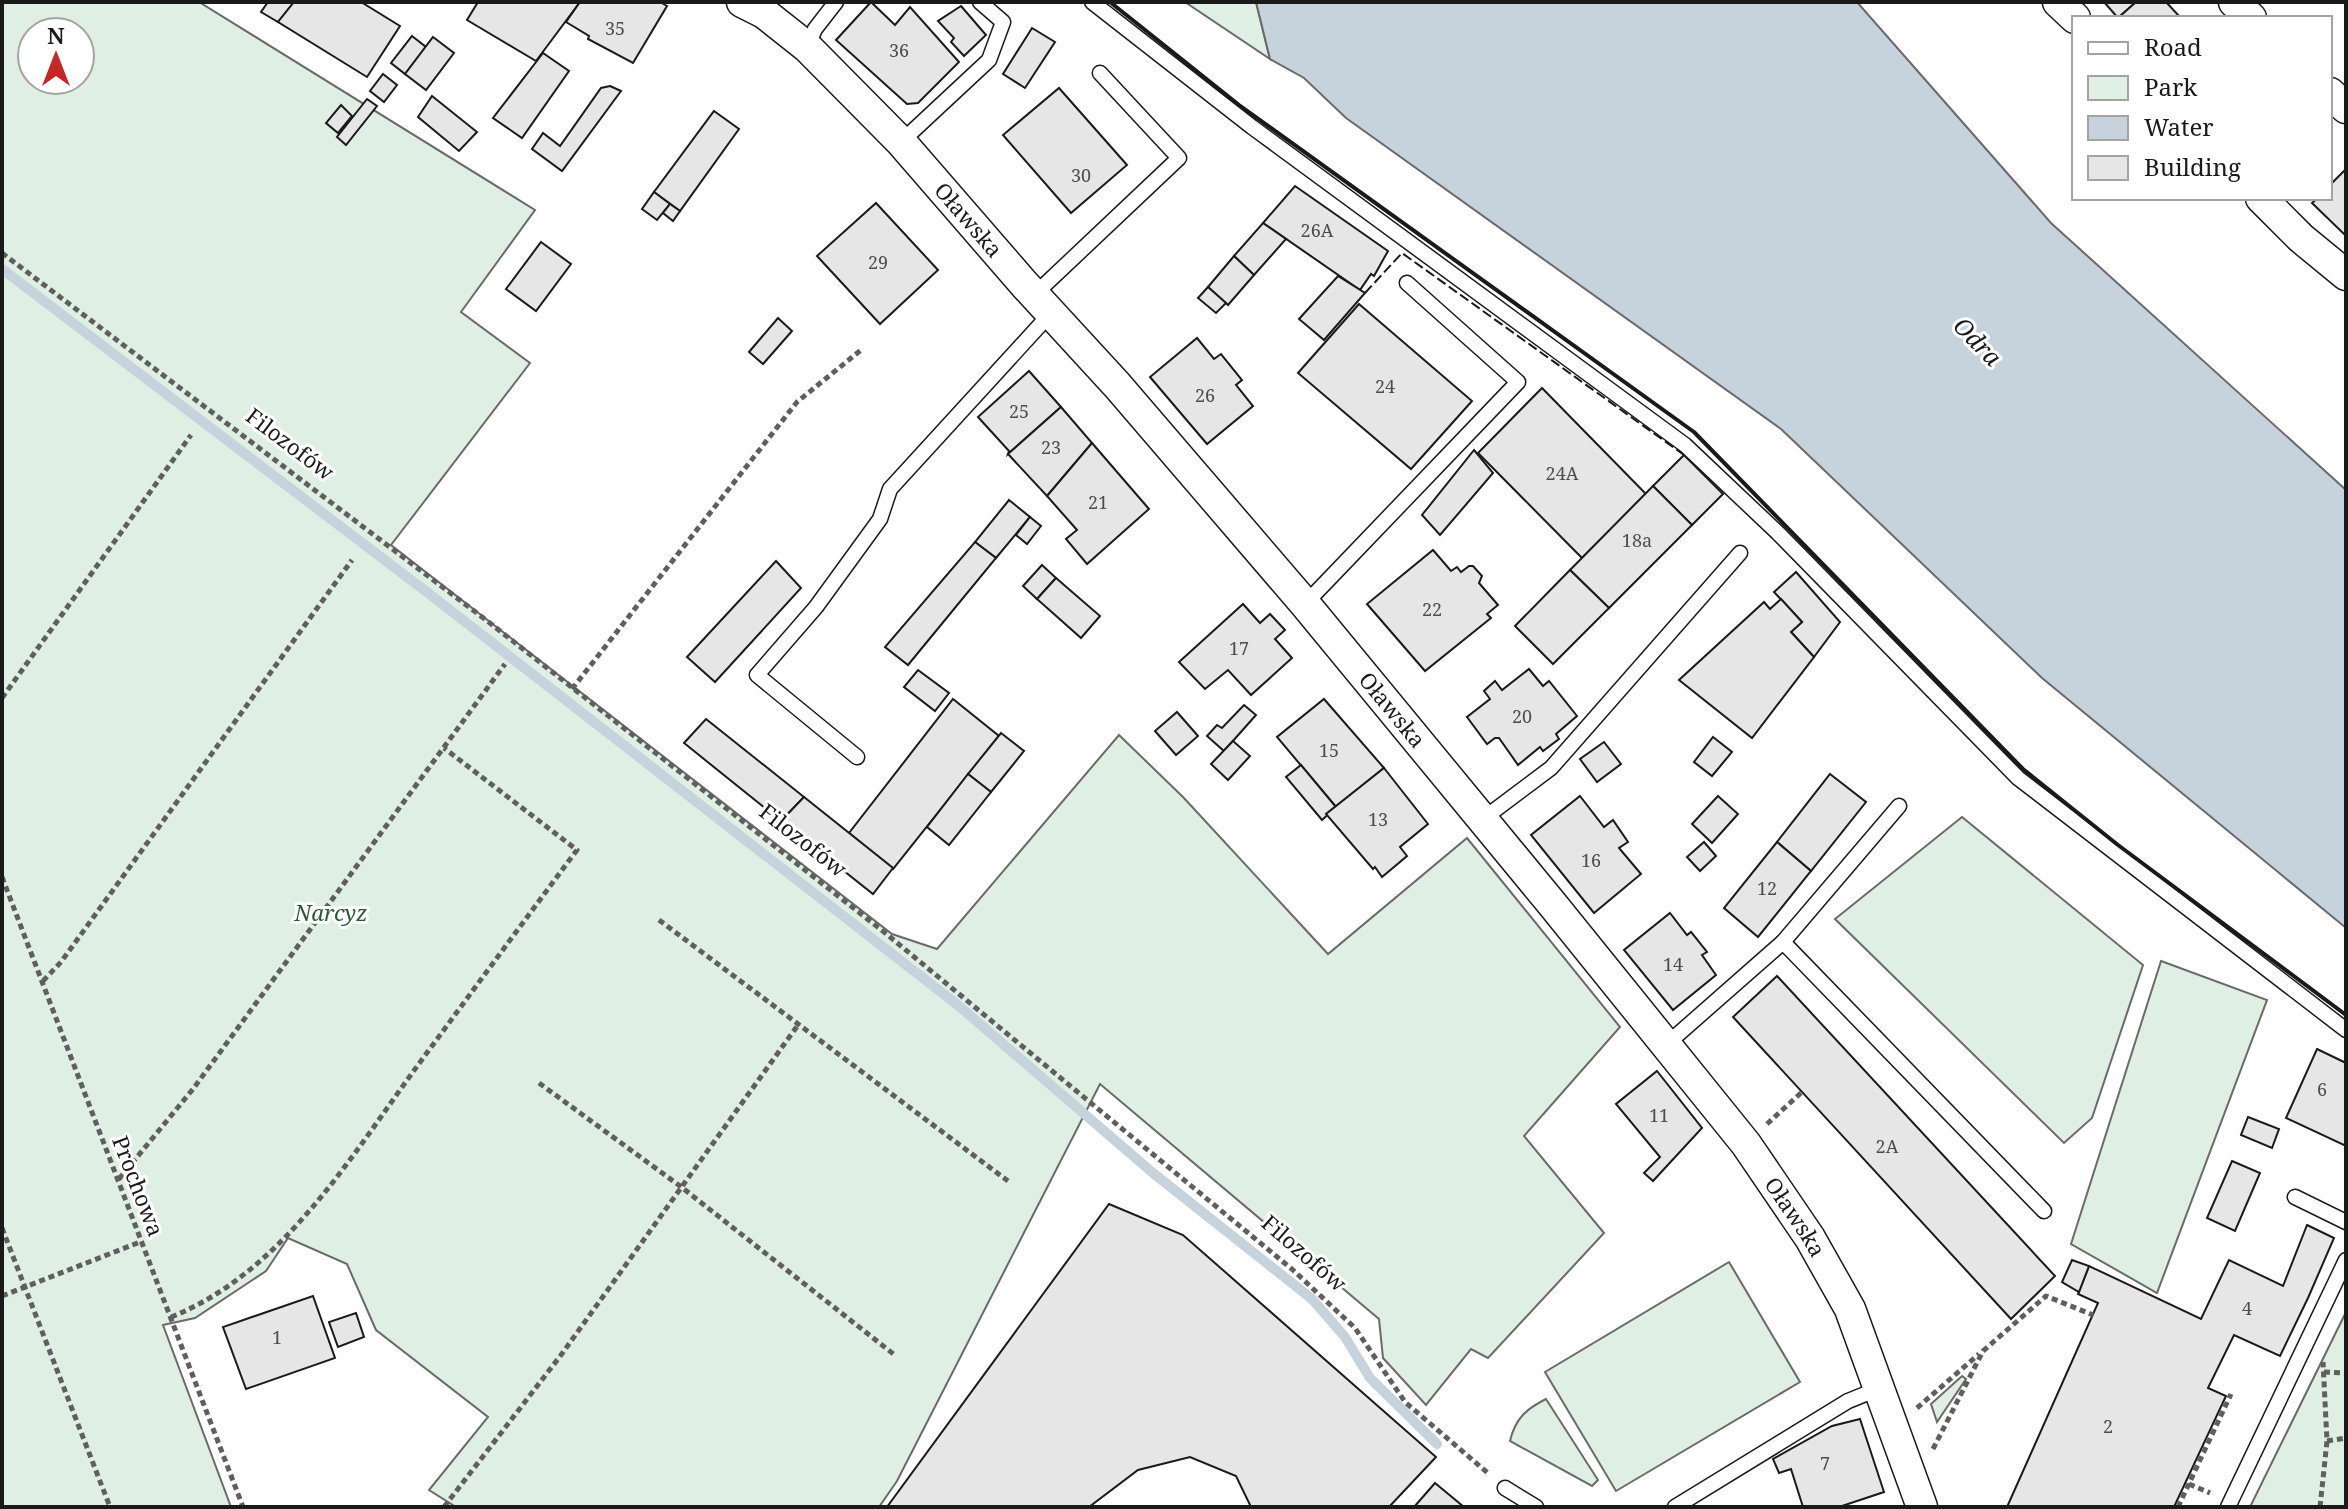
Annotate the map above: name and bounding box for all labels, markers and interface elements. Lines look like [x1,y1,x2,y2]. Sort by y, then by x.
north arrow [16,16,96,96]
house number: 35 [605,16,625,40]
legend [2072,16,2332,200]
text: N [47,20,65,50]
text: Road [2144,30,2202,63]
house number: 36 [889,38,909,62]
text: Park [2144,70,2198,103]
text: Water [2144,110,2214,143]
text: Building [2144,150,2241,183]
house number: 30 [1071,163,1091,187]
street label: Oławska [928,175,1010,263]
house number: 26A [1301,218,1334,242]
house number: 29 [868,250,888,274]
water label: Odra [1947,309,2010,373]
house number: 24 [1375,374,1395,398]
house number: 26 [1195,383,1215,407]
house number: 25 [1009,399,1029,423]
street label: Filozofów [240,400,341,486]
house number: 23 [1041,435,1061,459]
house number: 24A [1546,461,1579,485]
house number: 21 [1088,490,1108,514]
house number: 18a [1622,528,1652,552]
house number: 22 [1422,597,1442,621]
house number: 17 [1229,636,1249,660]
street label: Oławska [1353,665,1433,754]
house number: 20 [1512,704,1532,728]
house number: 15 [1319,738,1339,762]
street label: Filozofów [754,796,854,883]
house number: 13 [1368,807,1388,831]
house number: 16 [1581,848,1601,872]
house number: 12 [1757,876,1777,900]
park label: Narcyz [294,897,367,927]
house number: 14 [1663,952,1683,976]
house number: 6 [2317,1077,2327,1101]
house number: 11 [1649,1103,1669,1127]
street label: Prochowa [106,1131,172,1240]
house number: 2A [1876,1134,1899,1158]
street label: Oławska [1759,1170,1833,1262]
street label: Filozofów [1256,1207,1353,1297]
house number: 4 [2242,1296,2252,1320]
house number: 1 [272,1325,282,1349]
house number: 2 [2103,1414,2113,1438]
house number: 7 [1820,1451,1830,1475]

